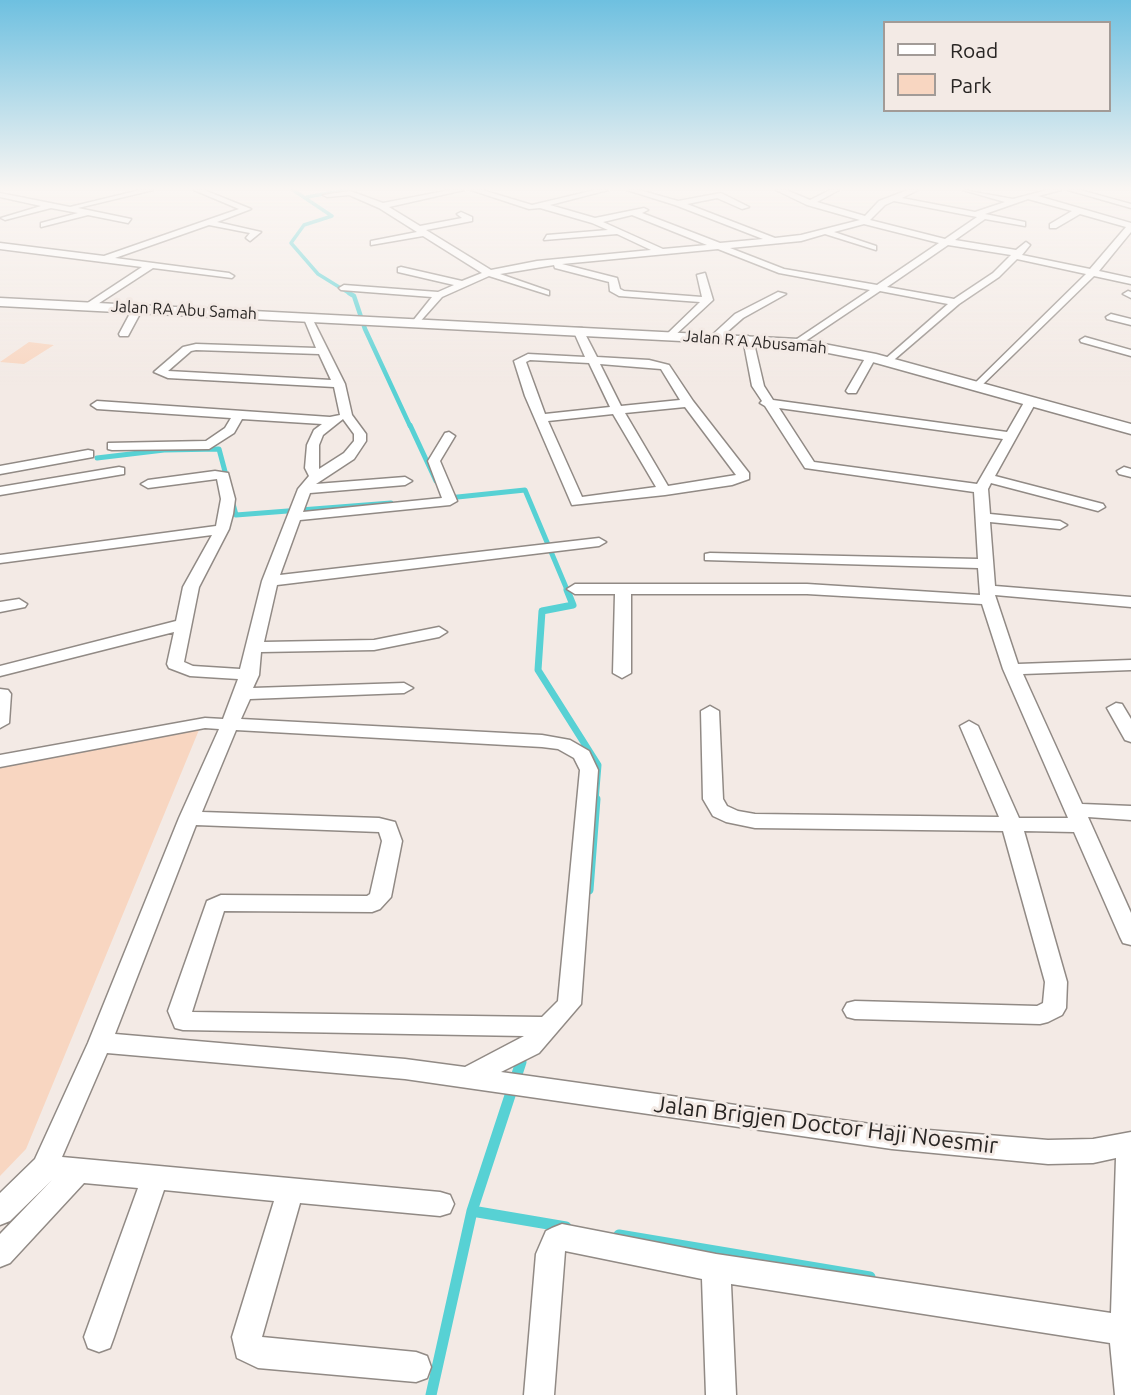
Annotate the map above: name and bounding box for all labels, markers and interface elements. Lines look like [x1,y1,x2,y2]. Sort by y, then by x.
legend [883,21,1110,112]
text: Road [950,38,998,62]
text: Park [950,73,992,97]
street label: Jalan RA Abu Samah [111,297,257,323]
street label: Jalan R A Abusamah [682,326,828,358]
street label: Jalan Brigjen Doctor Haji Noesmir [653,1090,999,1160]

